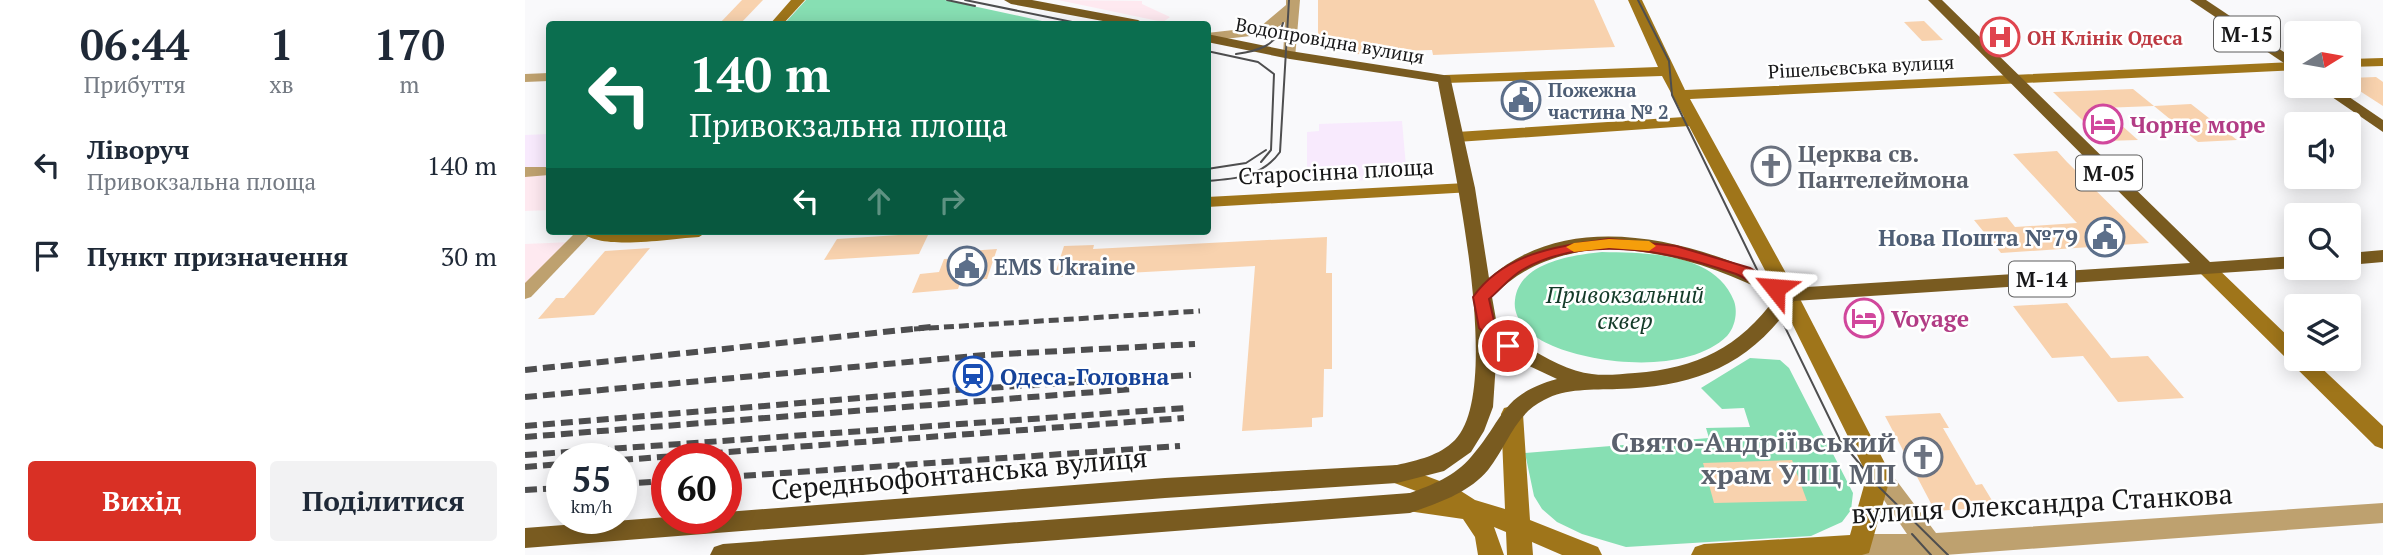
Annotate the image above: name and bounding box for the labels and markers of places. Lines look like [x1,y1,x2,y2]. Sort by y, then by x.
hospital icon: ОН Клінік Одеса [1979,16,2021,58]
place label: ОН Клінік Одеса [2027,25,2183,50]
place label: Пожежна частина № 2 [1548,77,1669,124]
public building icon: Пожежна частина № 2 [1500,79,1542,121]
hotel icon: Чорне море [2082,103,2124,145]
place label: Чорне море [2130,109,2266,140]
place label: Церква св. Пантелеймона [1798,138,1969,195]
church icon: Церква св. Пантелеймона [1750,145,1792,187]
public building icon: Нова Пошта №79 [2084,216,2126,258]
place label: Нова Пошта №79 [1878,222,2078,253]
public building icon: EMS Ukraine [946,245,988,287]
place label: EMS Ukraine [994,251,1136,282]
hotel icon: Voyage [1843,297,1885,339]
place label: Voyage [1891,303,1969,334]
pin [1478,316,1538,376]
station icon: Одеса-Головна [952,355,994,397]
place label: Одеса-Головна [1000,361,1169,392]
place label: Свято-Андріївський храм УПЦ МП [1611,423,1896,492]
church icon: Свято-Андріївський храм УПЦ МП [1902,436,1944,478]

